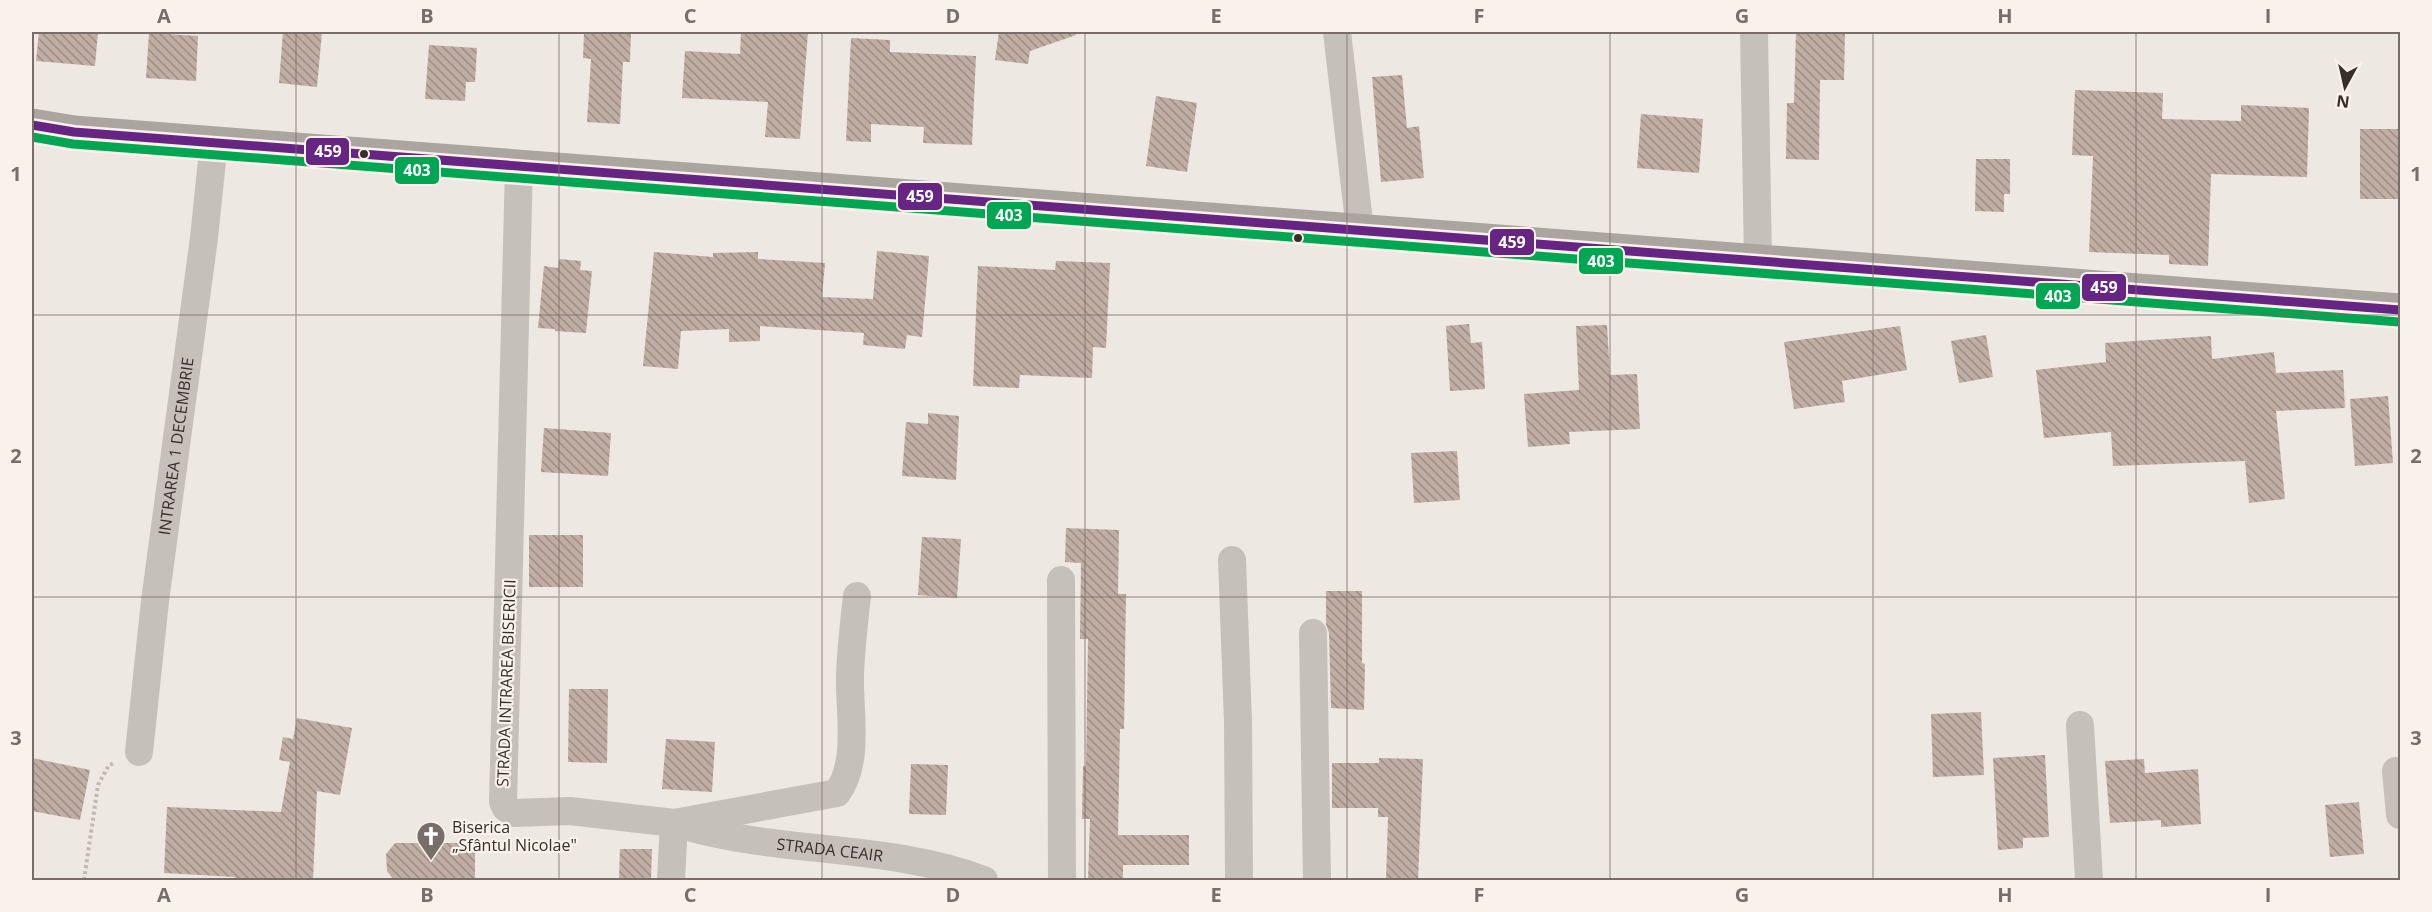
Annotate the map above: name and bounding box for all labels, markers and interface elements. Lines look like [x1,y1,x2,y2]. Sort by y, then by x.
text: A [157,2,171,29]
text: B [420,2,434,29]
text: C [684,2,697,29]
text: D [946,2,960,29]
text: E [1210,2,1222,29]
text: F [1474,2,1484,29]
text: G [1735,2,1749,29]
text: H [1997,2,2013,29]
text: I [2265,2,2271,29]
north arrow [2315,57,2375,117]
text: N [2335,90,2351,114]
line badge: 459 [305,137,350,166]
text: 459 [314,140,342,162]
unlabelled marker [358,148,370,160]
line badge: 403 [394,156,440,185]
text: 403 [403,159,431,181]
text: 1 [10,160,22,187]
text: 1 [2410,160,2422,187]
line badge: 459 [897,182,943,211]
text: 459 [906,185,934,207]
line badge: 403 [986,201,1032,230]
text: 403 [995,204,1023,226]
line badge: 459 [1489,228,1535,256]
text: 459 [1498,231,1526,253]
unlabelled marker [1292,232,1304,244]
line badge: 403 [1578,247,1624,275]
text: 403 [1587,250,1615,272]
line badge: 459 [2081,273,2127,302]
text: 459 [2090,276,2118,298]
line badge: 403 [2035,282,2081,310]
text: 403 [2044,285,2072,307]
street label: INTRAREA 1 DECEMBRIE [153,356,199,536]
text: 2 [10,442,22,469]
text: 2 [2410,442,2422,469]
street label: STRADA INTRAREA BISERICII [491,579,521,787]
text: 3 [10,724,22,751]
text: 3 [2410,724,2422,751]
place label: Biserica „Sfântul Nicolae" [452,816,577,856]
church icon: Biserica „Sfântul Nicolae" [415,820,447,862]
street label: STRADA CEAIR [775,833,885,867]
text: A [157,881,171,908]
text: B [420,881,434,908]
text: C [684,881,697,908]
text: D [946,881,960,908]
text: E [1210,881,1222,908]
text: F [1474,881,1484,908]
text: G [1735,881,1749,908]
text: H [1997,881,2013,908]
text: I [2265,881,2271,908]

